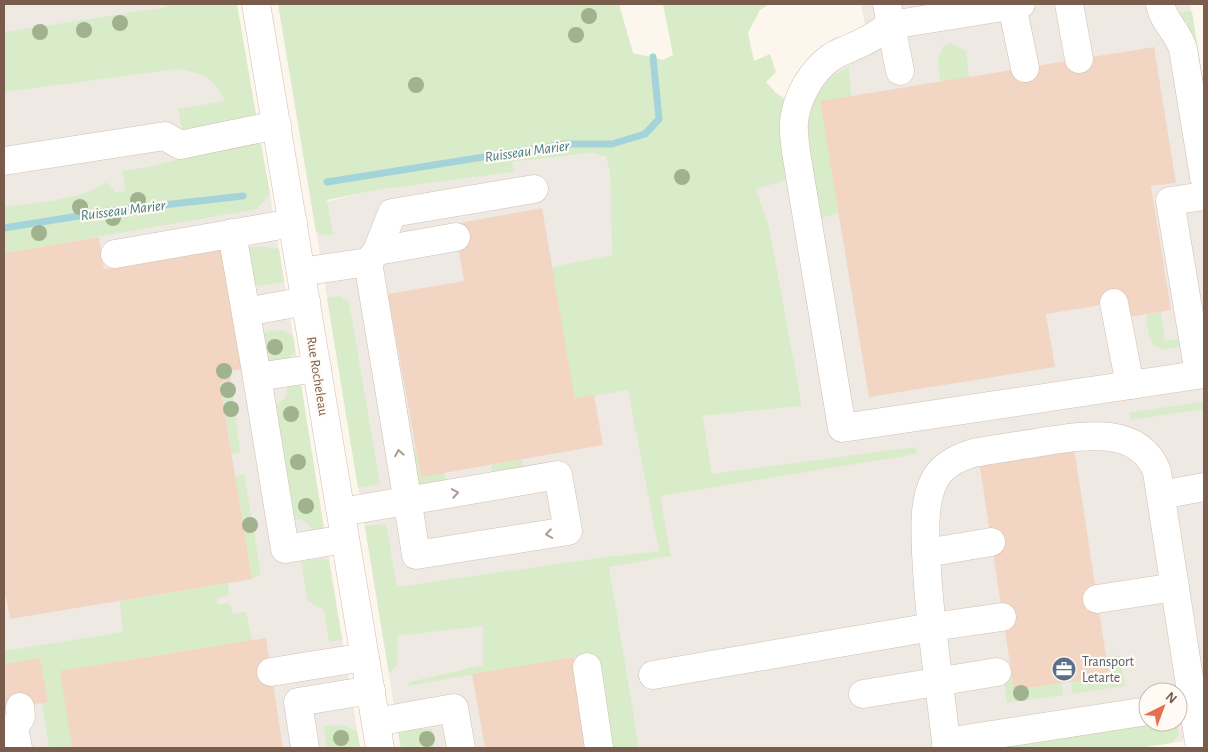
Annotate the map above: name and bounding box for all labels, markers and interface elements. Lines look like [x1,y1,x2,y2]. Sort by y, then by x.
water label: Ruisseau Marier [484,138,571,165]
water label: Ruisseau Marier [80,198,167,223]
street label: Rue Rocheleau [304,335,330,417]
one-way arrow [395,449,405,457]
one-way arrow [451,488,460,498]
one-way arrow [545,528,554,538]
place label: Transport Letarte [1082,655,1134,685]
office icon: Transport Letarte [1051,656,1077,682]
north arrow [1138,682,1188,732]
text: N [1163,690,1179,707]

